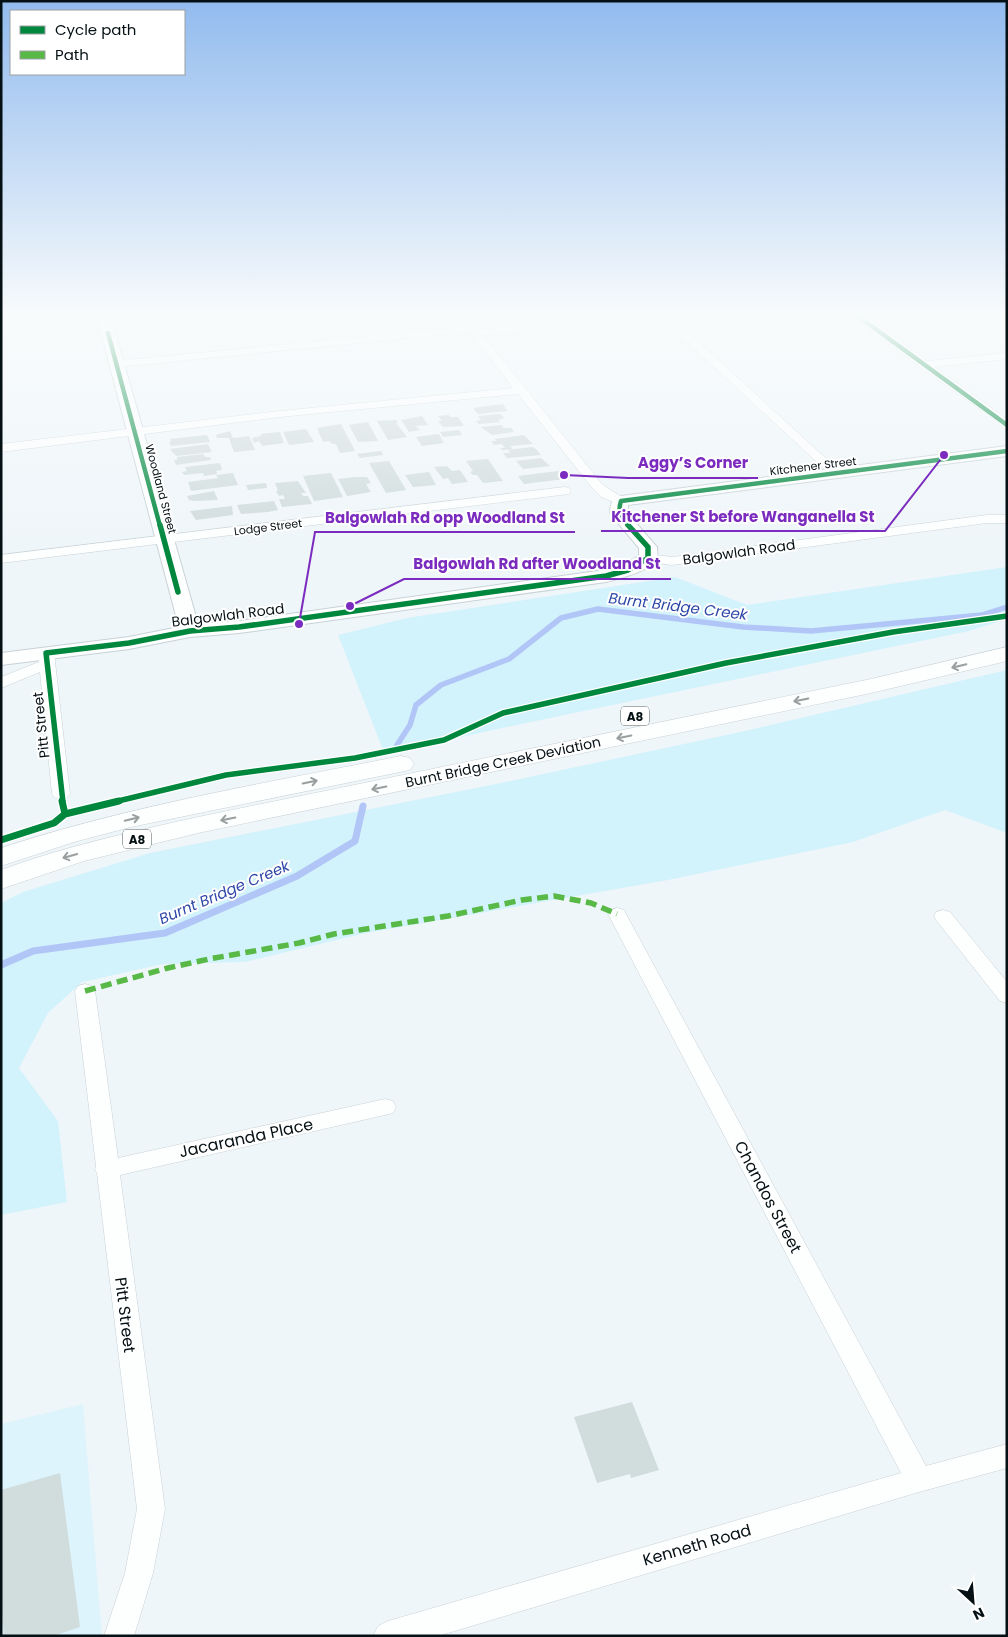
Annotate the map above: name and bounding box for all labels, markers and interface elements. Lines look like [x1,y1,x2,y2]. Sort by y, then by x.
legend [10,10,185,75]
text: Cycle path [55,19,136,40]
text: Path [55,44,89,65]
street label: Woodland Street [141,442,181,536]
callout: Aggy’s Corner [628,448,758,478]
text: Aggy’s Corner [638,452,749,473]
street label: Kitchener Street [769,453,857,479]
callout: Kitchener St before Wanganella St [601,501,885,531]
callout: Balgowlah Rd opp Woodland St [315,502,575,532]
text: Kitchener St before Wanganella St [611,506,875,527]
text: Balgowlah Rd opp Woodland St [325,507,565,528]
street label: Lodge Street [233,515,303,539]
street label: Balgowlah Road [681,534,797,570]
callout: Balgowlah Rd after Woodland St [404,549,671,579]
text: Balgowlah Rd after Woodland St [413,553,661,574]
water label: Burnt Bridge Creek [607,587,750,625]
street label: Balgowlah Road [171,598,285,632]
one-way arrow [952,662,968,671]
street label: Pitt Street [28,691,54,759]
one-way arrow [793,696,809,706]
road number: A8 [621,706,649,726]
street label: Burnt Bridge Creek Deviation [403,732,603,792]
one-way arrow [617,733,633,742]
one-way arrow [302,777,318,786]
one-way arrow [372,783,388,793]
one-way arrow [123,814,139,823]
one-way arrow [220,814,236,824]
road number: A8 [123,830,151,849]
one-way arrow [62,852,78,862]
water label: Burnt Bridge Creek [155,854,294,929]
street label: Jacaranda Place [177,1113,315,1163]
street label: Chandos Street [729,1137,807,1257]
street label: Pitt Street [109,1276,141,1354]
street label: Kenneth Road [640,1519,754,1571]
north arrow [948,1577,998,1627]
text: N [970,1602,988,1625]

